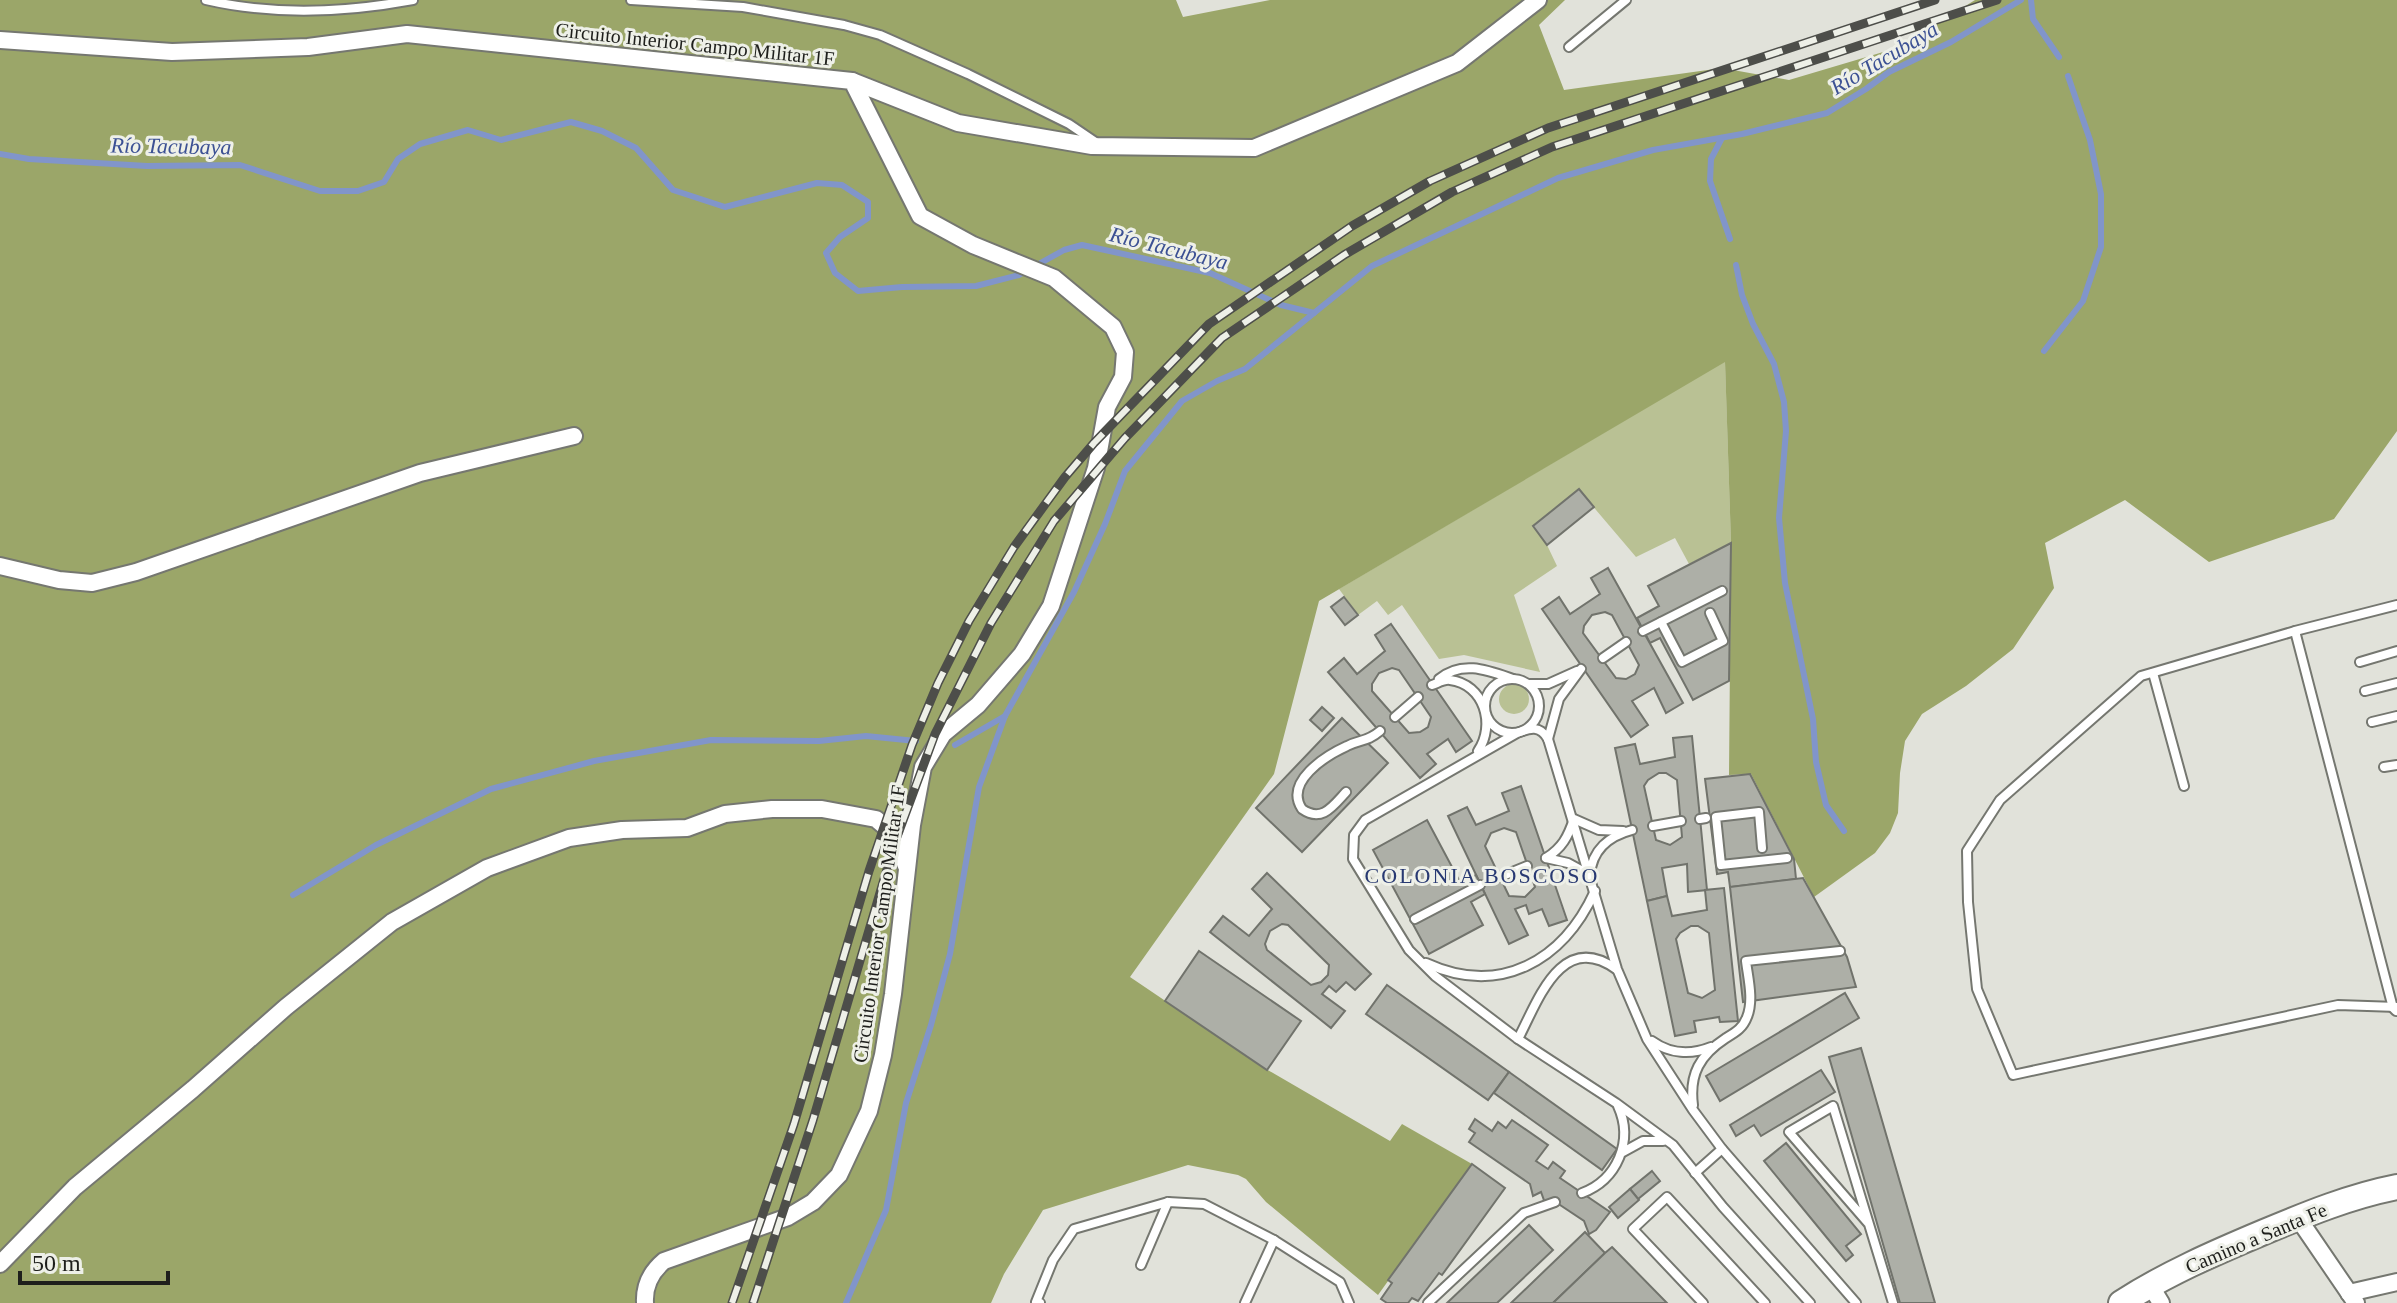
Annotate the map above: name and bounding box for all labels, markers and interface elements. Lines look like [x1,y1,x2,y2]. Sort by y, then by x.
water label: Río Tacubaya [1825,16,1942,100]
street label: Circuito Interior Campo Militar 1F [555,18,835,71]
water label: Río Tacubaya [109,132,232,160]
water label: Río Tacubaya [1106,221,1231,275]
street label: Circuito Interior Campo Militar 1F [849,784,910,1064]
district label: COLONIA BOSCOSO [1365,863,1599,888]
street label: Camino a Santa Fe [2182,1198,2330,1278]
scale bar [20,1235,168,1285]
text: 50 m [32,1250,81,1276]

